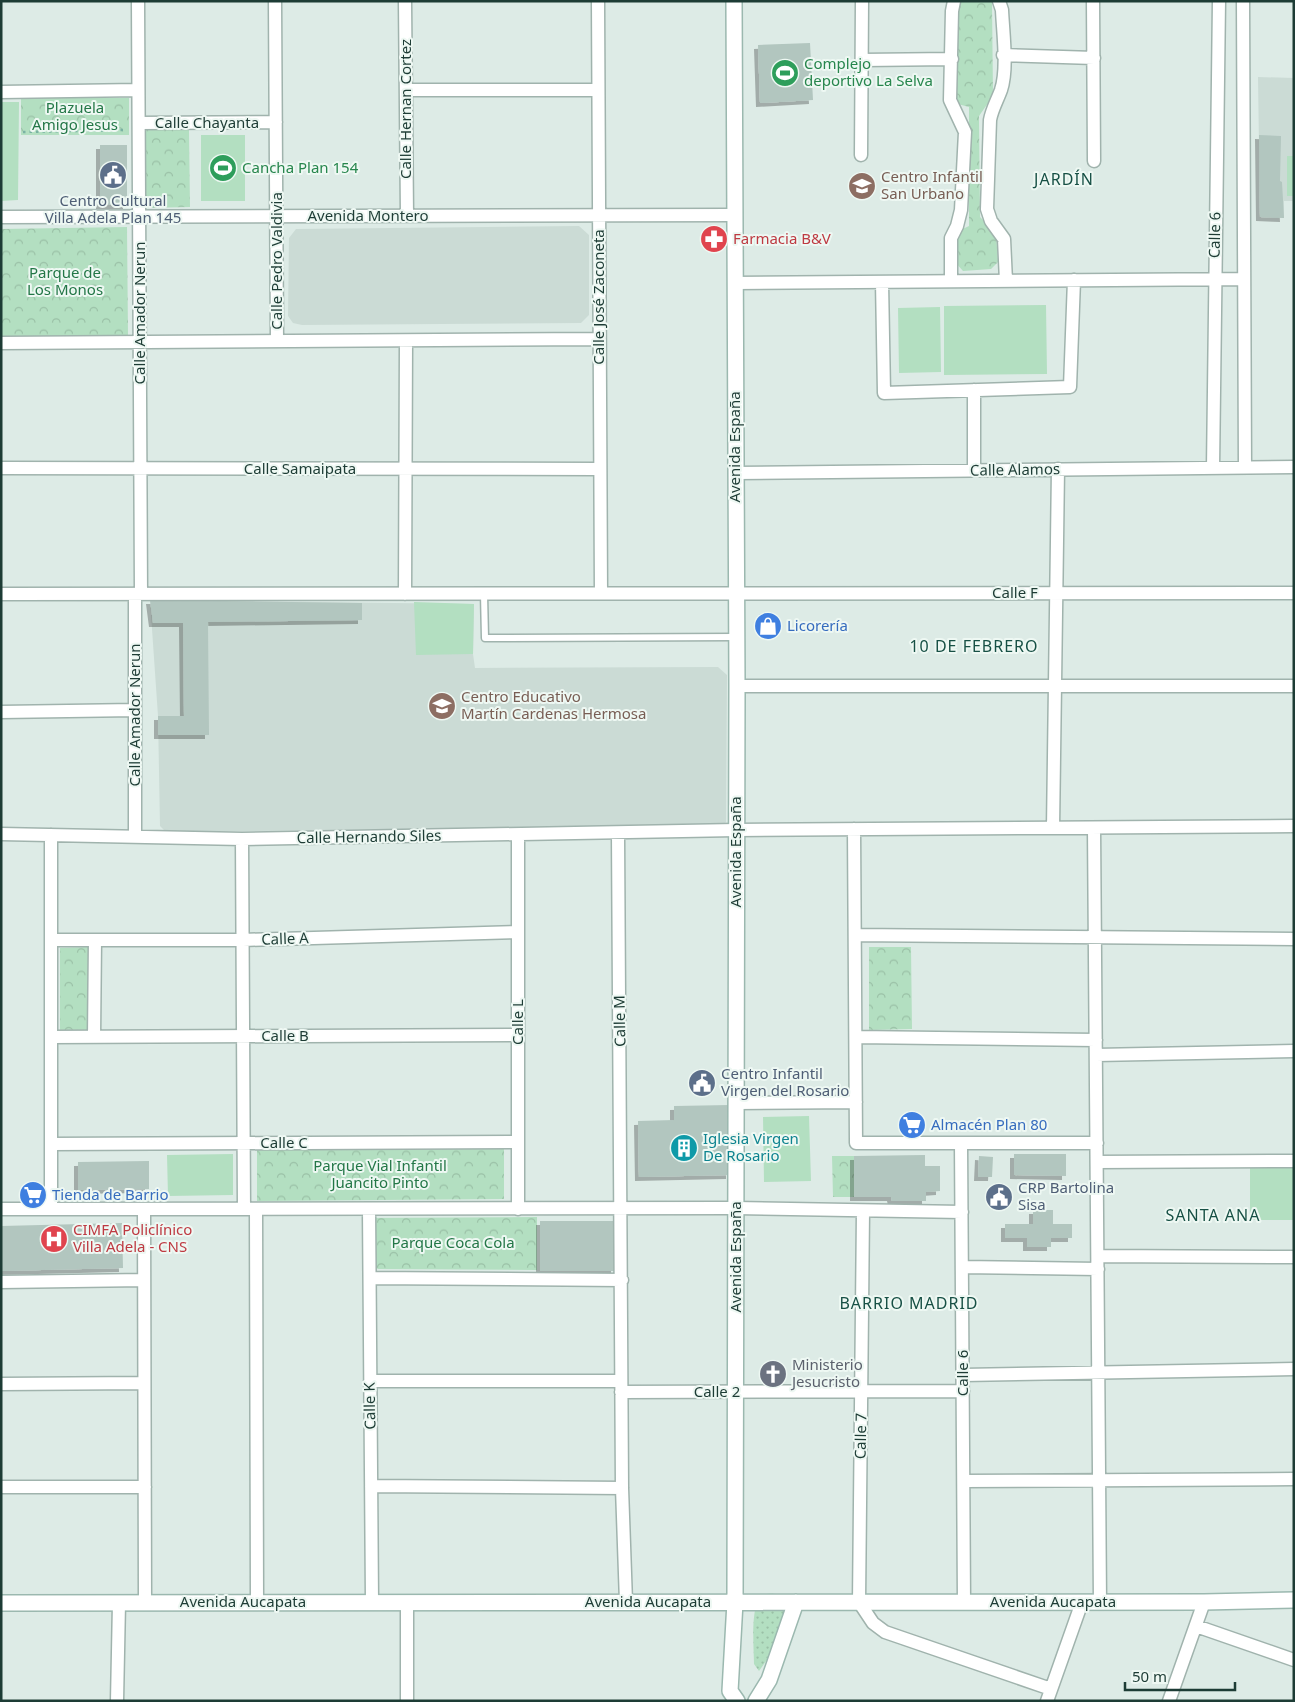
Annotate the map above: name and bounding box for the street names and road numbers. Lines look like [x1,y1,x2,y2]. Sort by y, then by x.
street label: Calle Hernan Cortez [395,39,415,179]
street label: Calle Chayanta [155,112,259,132]
street label: Calle Pedro Valdivia [266,192,286,330]
street label: Avenida Montero [307,205,429,225]
street label: Calle 6 [1204,212,1224,258]
street label: Calle José Zaconeta [588,229,608,365]
street label: Calle Amador Nerun [129,241,149,385]
street label: Avenida España [724,391,744,503]
street label: Calle Samaipata [244,458,356,478]
street label: Calle Alamos [970,458,1060,480]
street label: Calle F [992,582,1038,602]
street label: Calle Amador Nerun [124,643,144,787]
street label: Avenida España [725,796,745,908]
street label: Calle Hernando Siles [297,825,441,847]
street label: Calle A [261,927,309,949]
street label: Calle M [609,995,629,1047]
street label: Calle L [507,999,527,1045]
street label: Calle B [261,1025,309,1045]
street label: Calle C [260,1132,308,1152]
street label: Avenida España [725,1201,745,1313]
street label: Calle 6 [952,1350,972,1396]
street label: Calle K [359,1381,379,1430]
street label: Calle 2 [694,1381,740,1401]
street label: Calle 7 [850,1413,870,1459]
street label: Avenida Aucapata [180,1591,306,1611]
street label: Avenida Aucapata [585,1591,711,1611]
street label: Avenida Aucapata [990,1591,1116,1611]

